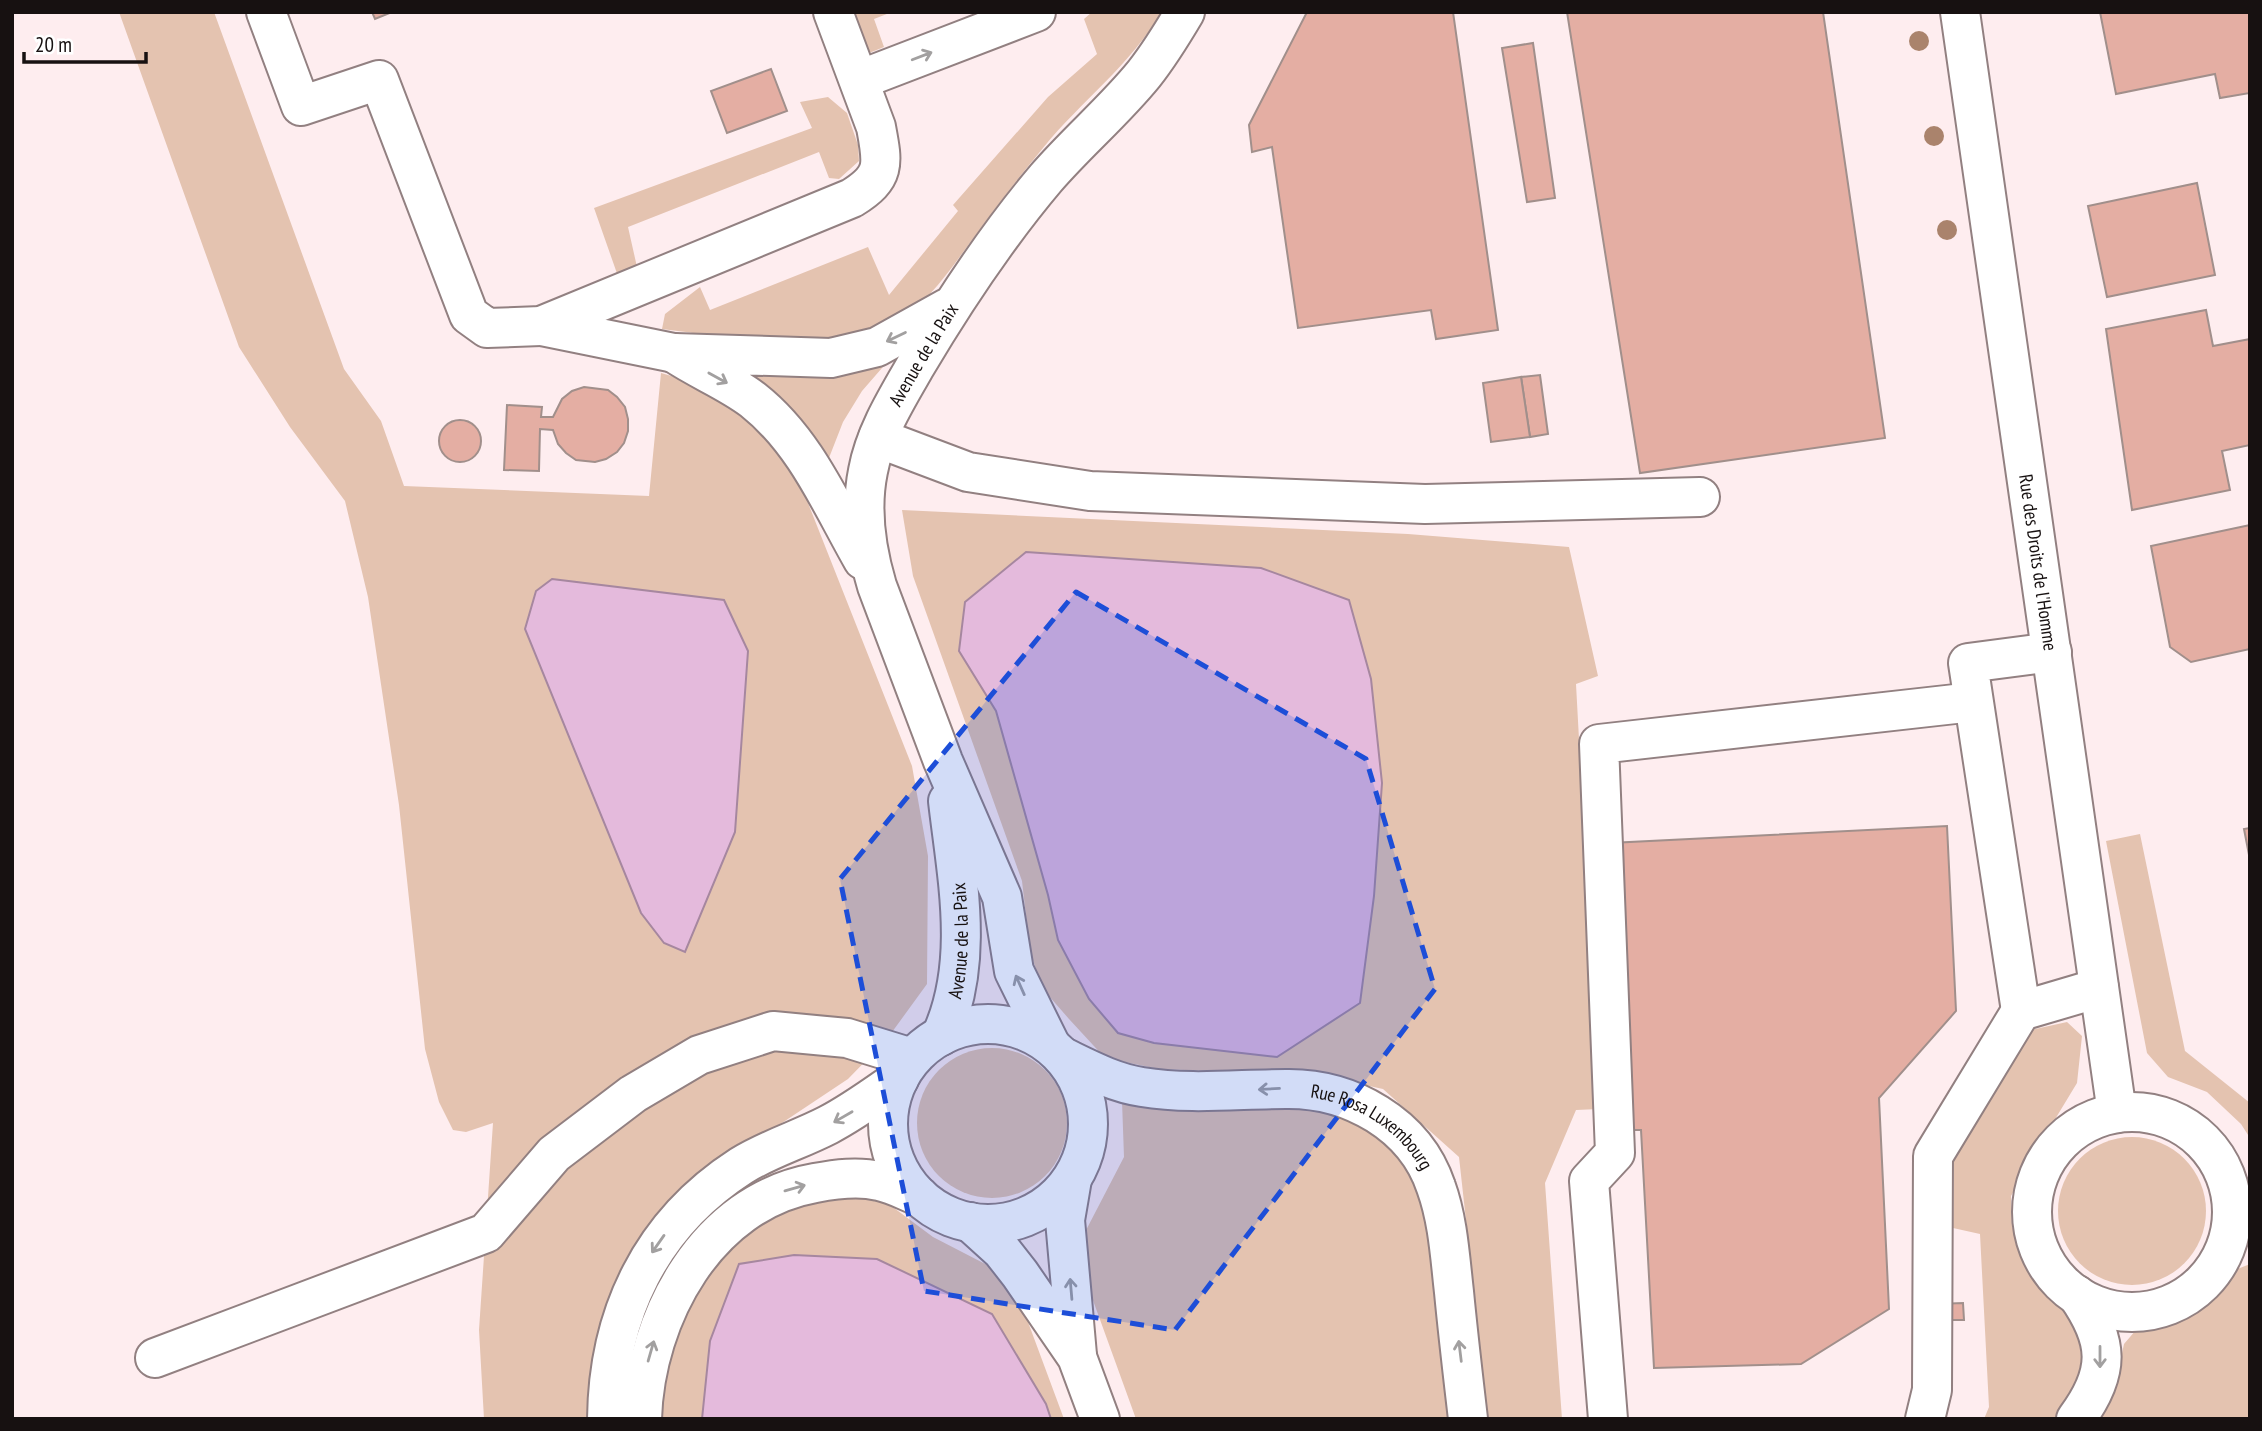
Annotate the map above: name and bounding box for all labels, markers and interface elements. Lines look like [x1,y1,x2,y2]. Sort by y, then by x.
scale bar [24,21,147,65]
text: 20 m [35,31,72,58]
one-way arrow [911,48,933,61]
street label: Avenue de la Paix [883,298,963,410]
one-way arrow [886,331,907,345]
one-way arrow [707,371,727,385]
street label: Rue des Droits de l'Homme [2014,473,2063,652]
street label: Avenue de la Paix [942,882,973,1001]
one-way arrow [1013,975,1026,996]
street label: Rue Rosa Luxembourg [1309,1079,1438,1174]
one-way arrow [1258,1083,1281,1096]
one-way arrow [833,1110,853,1124]
one-way arrow [784,1180,806,1193]
one-way arrow [651,1234,666,1253]
one-way arrow [1064,1279,1077,1301]
one-way arrow [1454,1340,1467,1363]
one-way arrow [646,1341,659,1363]
one-way arrow [2093,1345,2107,1368]

